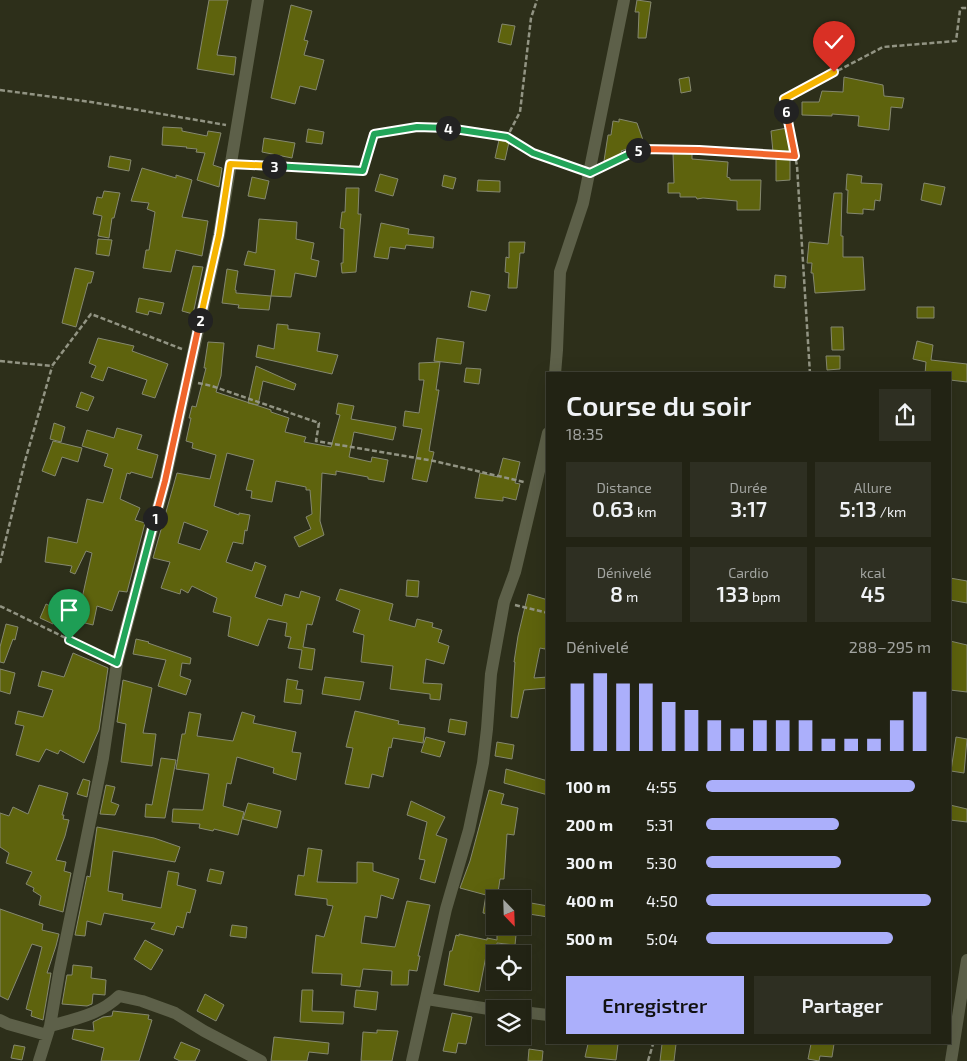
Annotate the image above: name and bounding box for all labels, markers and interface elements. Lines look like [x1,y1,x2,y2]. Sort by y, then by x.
pin [813,21,855,72]
icon: check [820,28,848,56]
pin: 6 [774,98,798,124]
text: 6 [782,103,791,120]
pin: 4 [436,116,460,140]
text: 4 [444,120,453,137]
pin: 5 [626,138,650,162]
text: 5 [635,142,642,159]
pin: 3 [262,154,286,178]
text: 3 [271,158,278,175]
pin: 2 [188,308,212,332]
text: 2 [196,312,205,329]
text: Course du soir [566,388,751,422]
button: share [879,389,931,441]
text: 18:35 [566,424,603,443]
text: Distance [597,479,652,496]
text: Durée [730,479,767,496]
text: Allure [854,479,892,496]
text: 0.63 [592,496,634,521]
text: 3:17 [730,496,767,521]
text: 5:13 [839,496,877,521]
text: km [634,503,656,520]
text: /km [877,503,906,520]
pin: 1 [142,506,168,530]
text: 1 [152,510,159,527]
text: Dénivelé [597,564,652,581]
text: Cardio [728,564,769,581]
text: kcal [860,564,886,581]
text: 8 [610,581,623,606]
text: 133 [717,581,749,606]
text: 45 [861,581,885,606]
text: m [623,588,638,605]
text: bpm [749,588,780,605]
pin [48,589,90,640]
icon: arrive [55,596,83,624]
text: Dénivelé [566,637,629,656]
text: 288–295 m [849,637,931,656]
text: 100 m [566,777,611,796]
text: 4:55 [646,777,677,796]
text: 200 m [566,815,613,834]
text: 5:31 [646,815,674,834]
text: 300 m [566,853,613,872]
text: 5:30 [646,853,677,872]
north arrow [486,890,531,935]
map controls [486,890,531,1045]
text: 400 m [566,891,614,910]
text: 4:50 [646,891,678,910]
text: 500 m [566,929,613,948]
text: 5:04 [646,929,678,948]
button: locate [486,945,531,990]
button: Enregistrer [566,976,744,1034]
button: Partager [754,976,931,1034]
button: layers [486,1000,531,1045]

